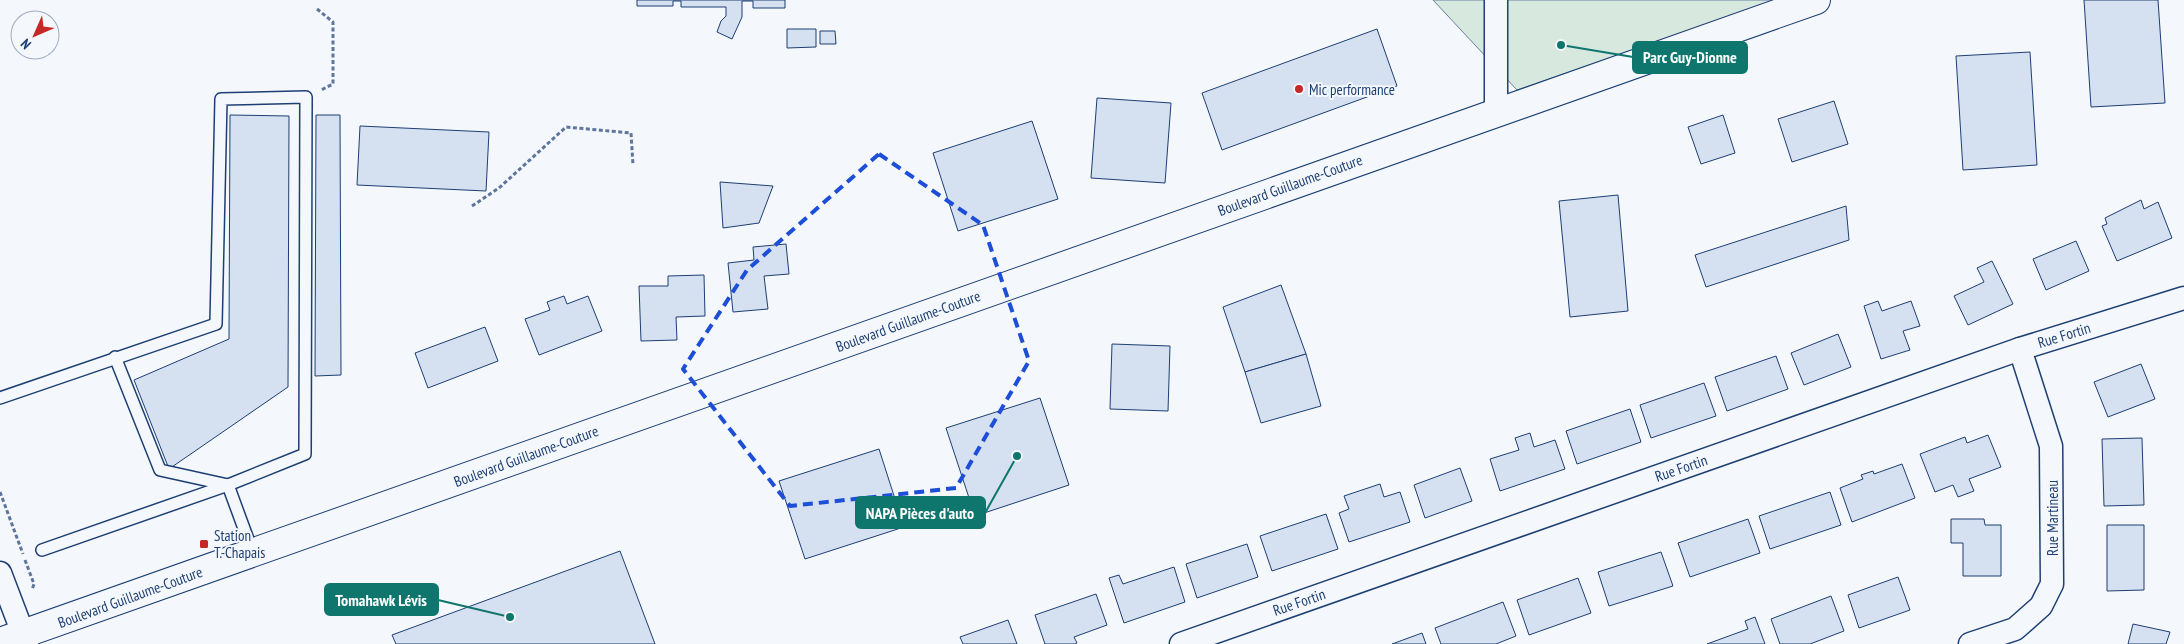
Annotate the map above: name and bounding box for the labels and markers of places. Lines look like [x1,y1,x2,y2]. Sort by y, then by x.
callout: Parc Guy-Dionne [1633,42,1747,73]
place label: Mic performance [1309,80,1395,99]
marker: Mic performance [1293,83,1305,95]
callout: NAPA Pièces d'auto [856,497,985,528]
place label: Station T.-Chapais [214,526,265,562]
marker: Station T.-Chapais [198,538,210,550]
callout: Tomahawk Lévis [325,584,438,615]

